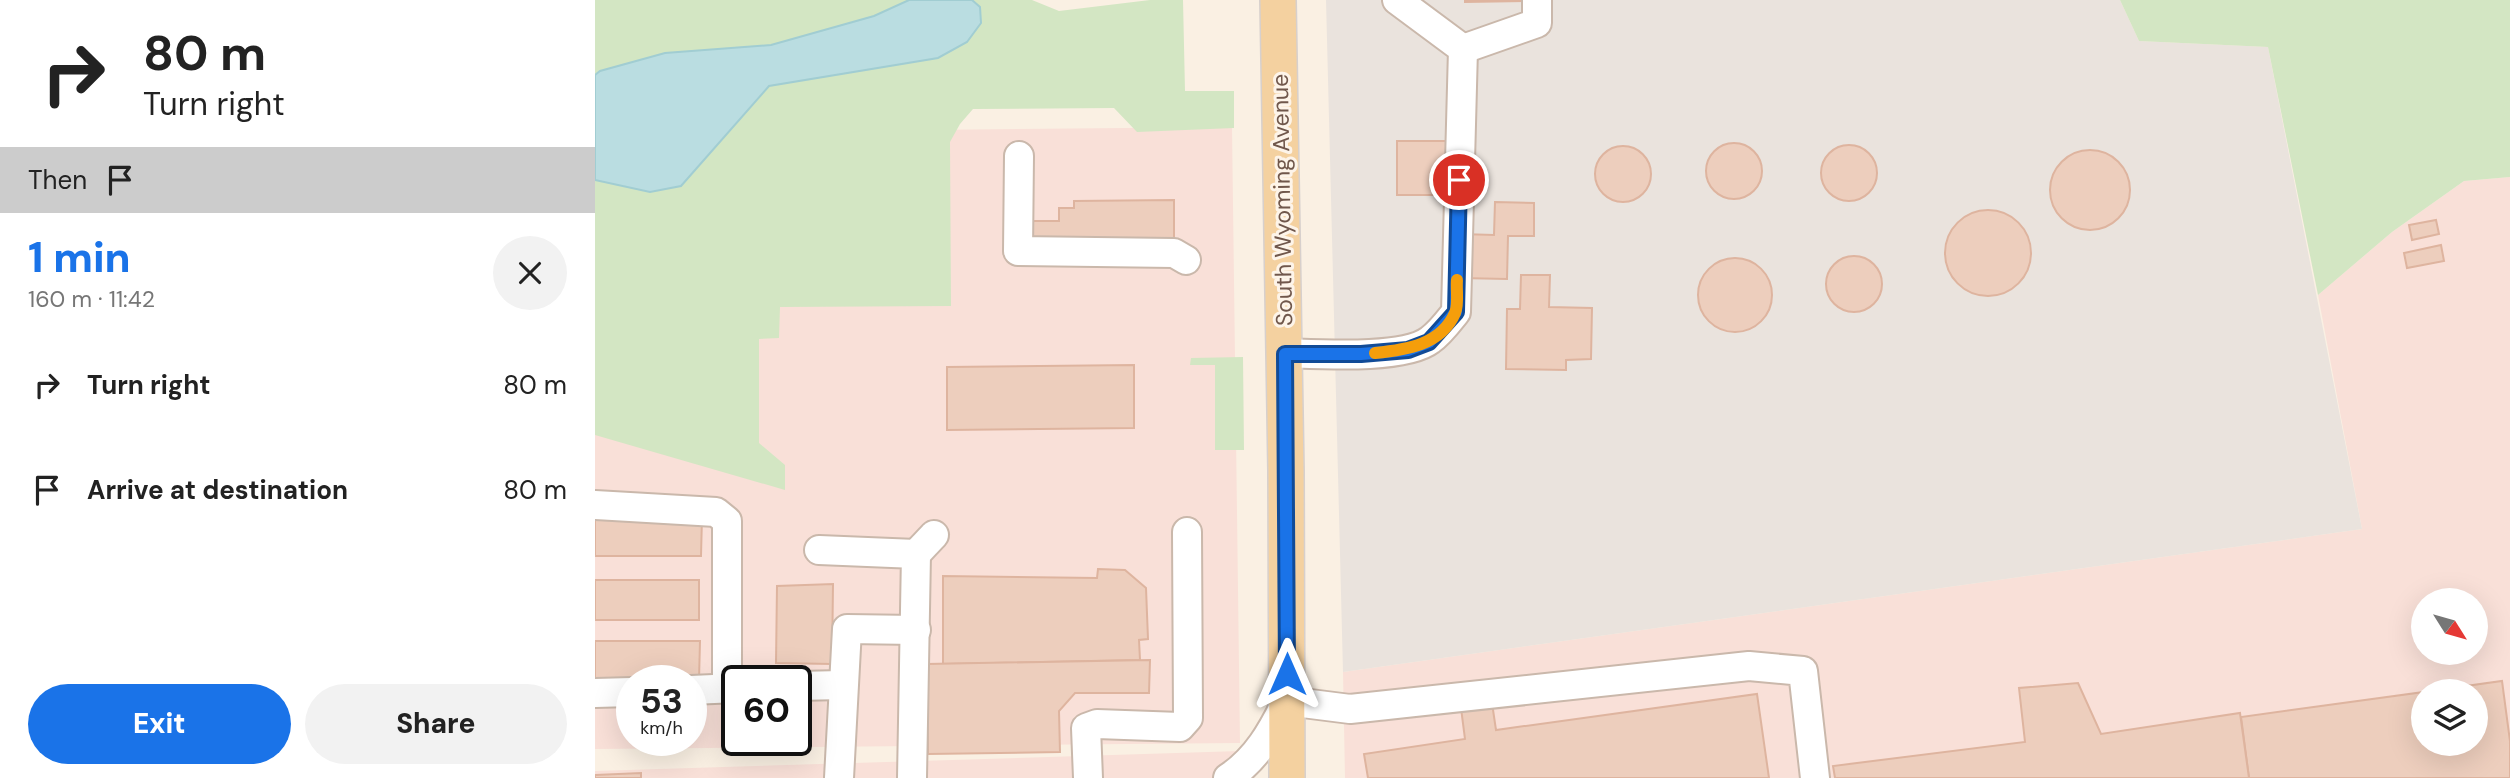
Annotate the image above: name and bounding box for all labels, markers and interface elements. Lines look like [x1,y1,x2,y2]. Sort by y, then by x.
text: 80 m [143,21,266,85]
icon: right [28,28,119,119]
street label: South Wyoming Avenue [1265,74,1299,326]
text: Turn right [143,83,285,125]
pin [1429,150,1489,210]
icon: arrive [101,161,139,199]
icon: arrive [1440,161,1478,199]
text: Then [28,163,87,197]
text: 1 min [28,230,131,285]
button: close [493,236,567,310]
text: 160 m · 11:42 [28,284,155,314]
icon: right [28,366,66,404]
text: Turn right [87,368,211,402]
text: 80 m [503,368,567,402]
icon: arrive [28,471,66,509]
text: Arrive at destination [87,473,348,507]
text: 80 m [503,473,567,507]
north arrow [2411,588,2489,665]
map controls [2411,588,2488,756]
position arrow [1250,637,1324,711]
speed limit sign: 60 [721,665,812,756]
text: 53 [640,678,683,724]
button: layers [2411,679,2488,756]
button: Exit [28,684,291,764]
button: Share [305,684,567,764]
text: km/h [640,716,683,740]

